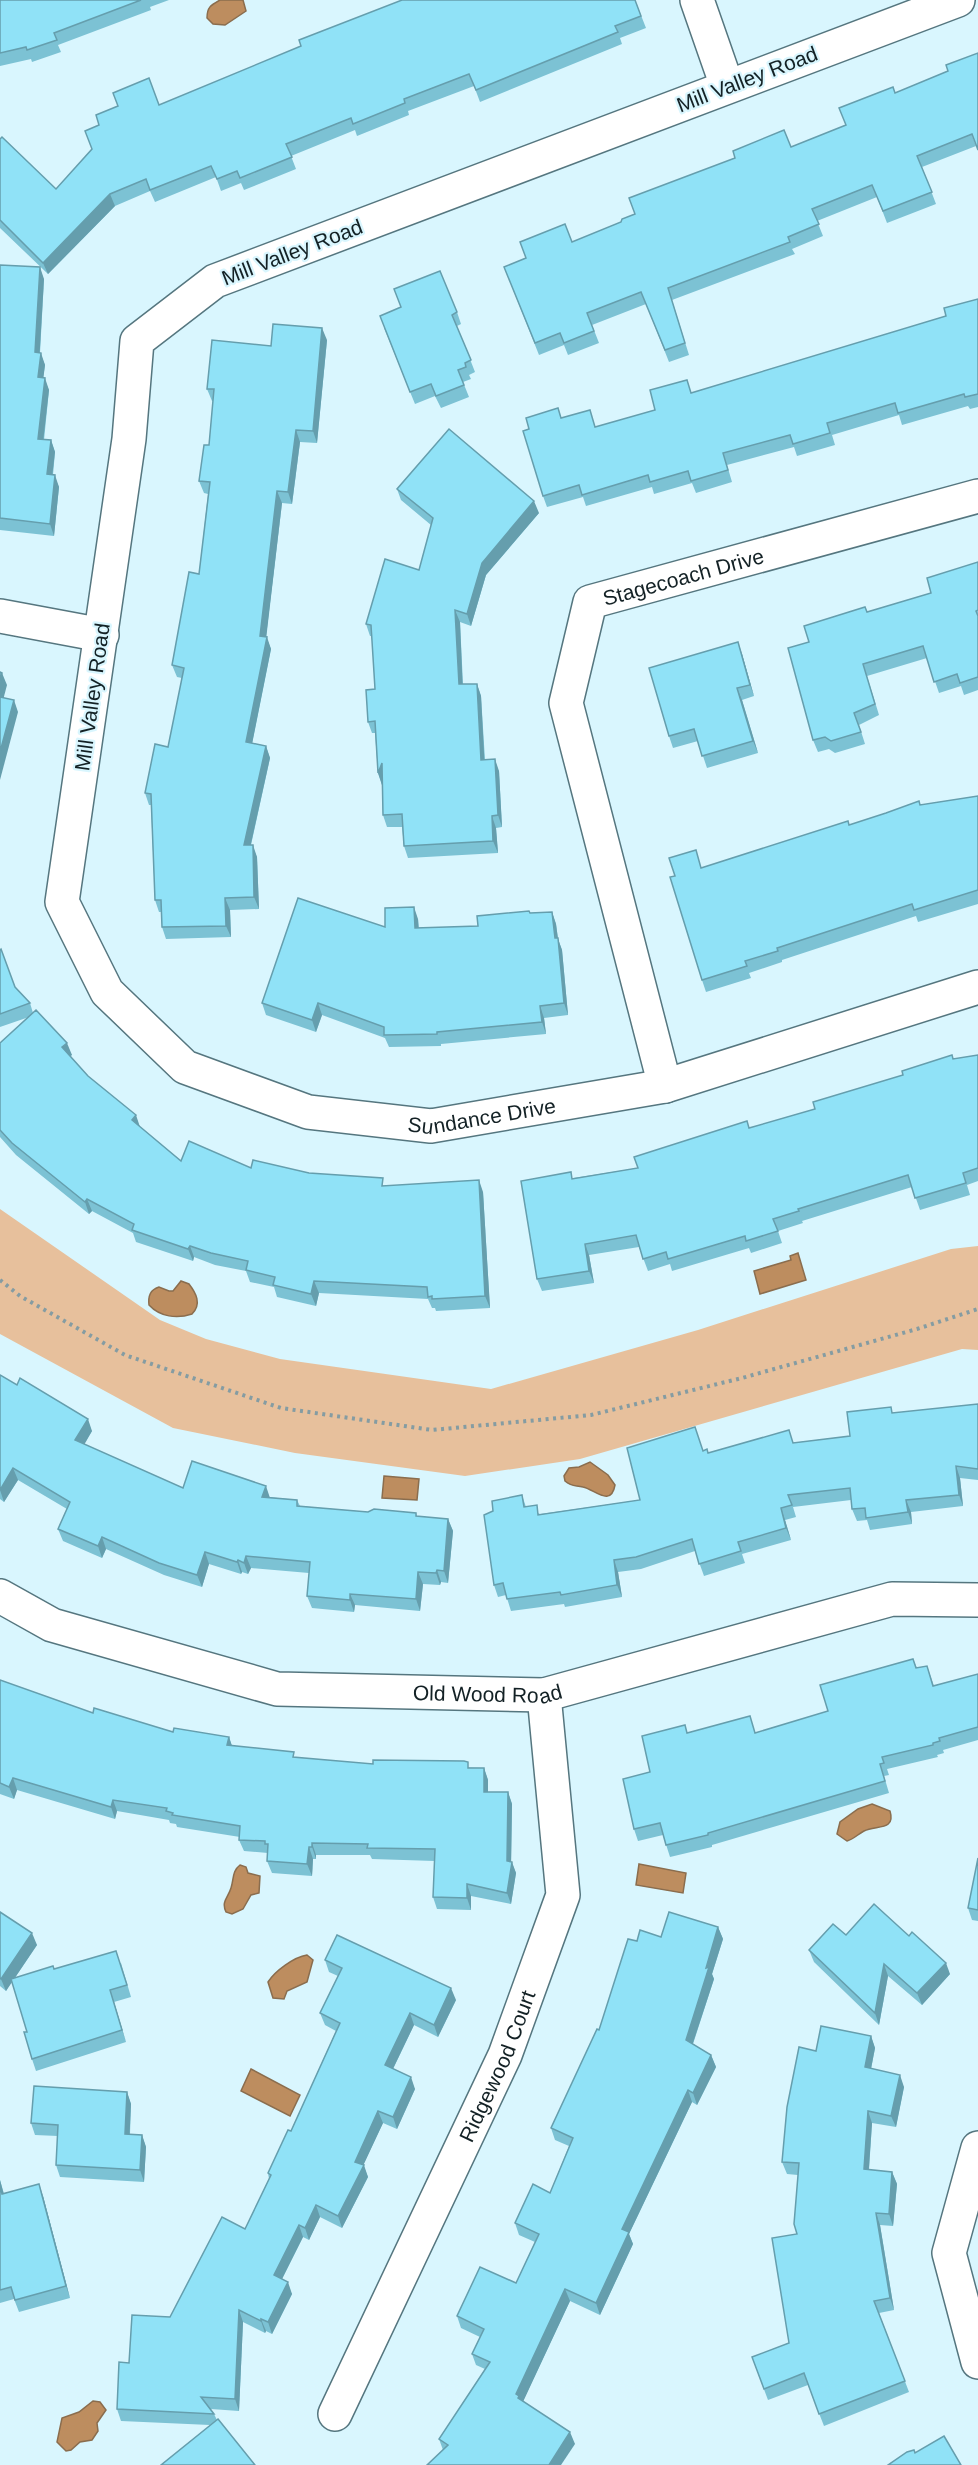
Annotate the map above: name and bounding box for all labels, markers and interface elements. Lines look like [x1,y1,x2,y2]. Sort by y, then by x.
street label: Mill Valley Road [673,42,821,116]
street label: Mill Valley Road [218,215,366,289]
street label: Stagecoach Drive [600,544,766,609]
street label: Mill Valley Road [70,622,114,772]
street label: Sundance Drive [407,1093,557,1138]
street label: Old Wood Road [413,1679,564,1708]
street label: Ridgewood Court [454,1987,539,2145]

